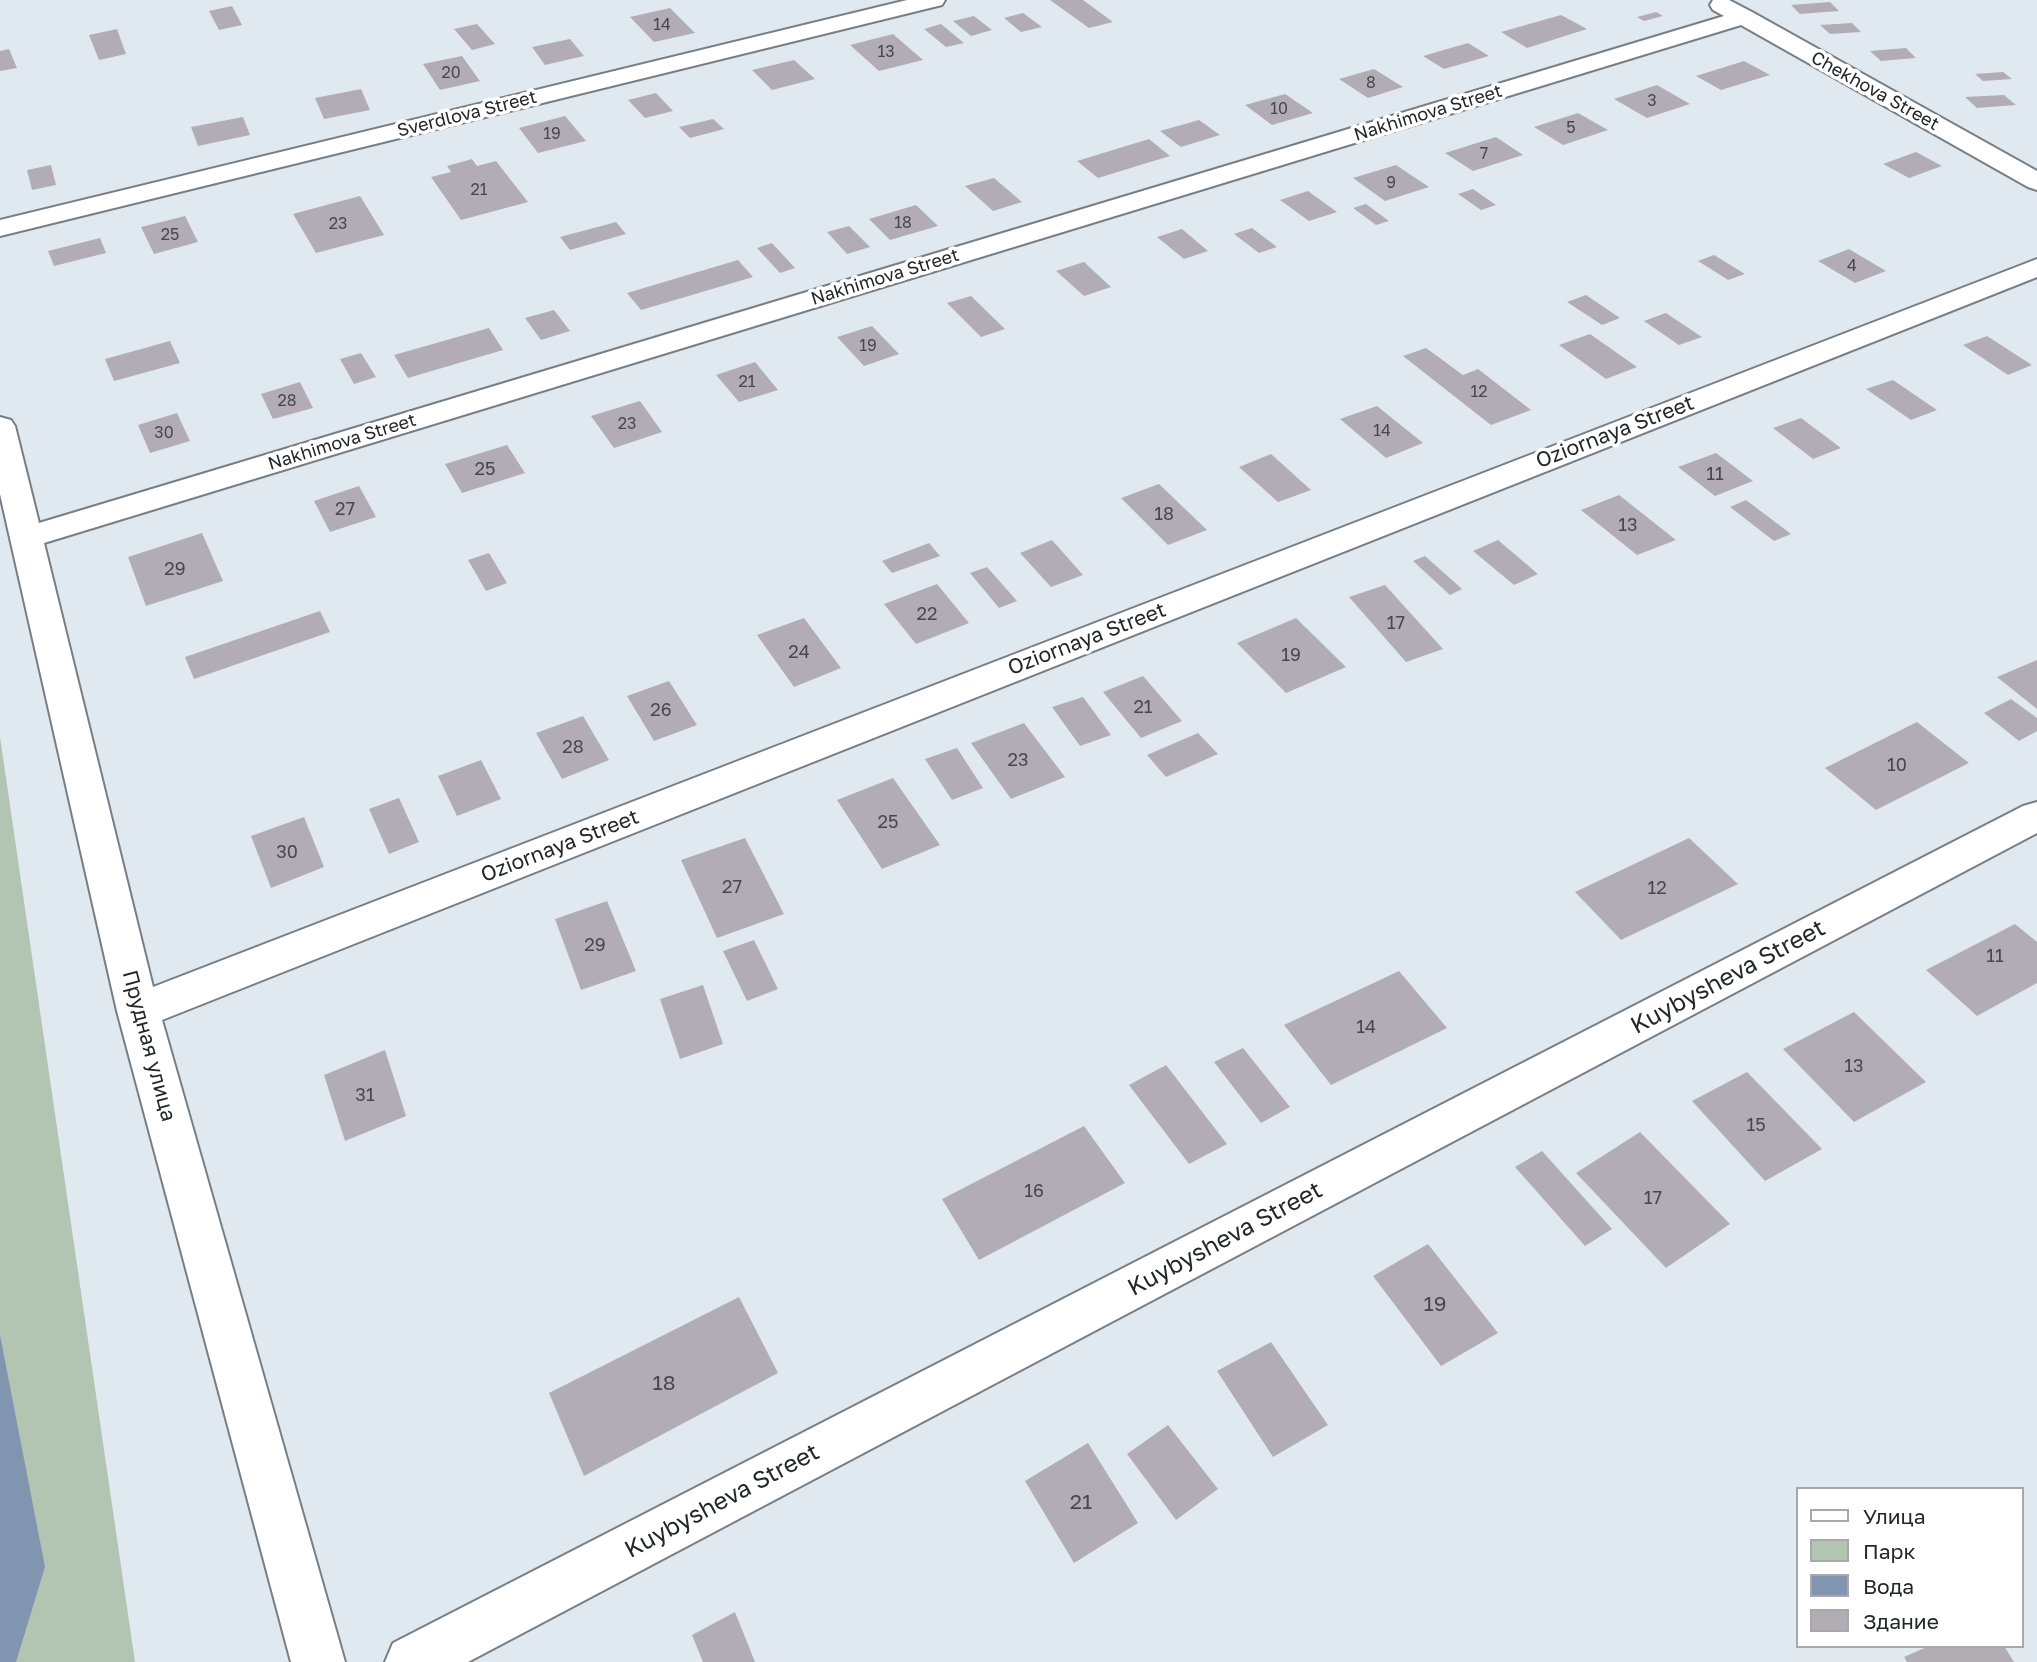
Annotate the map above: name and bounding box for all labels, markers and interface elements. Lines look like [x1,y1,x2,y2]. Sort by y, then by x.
house number: 14 [653,15,671,35]
house number: 13 [877,42,895,62]
street label: Chekhova Street [1807,47,1943,135]
house number: 20 [441,63,461,83]
house number: 8 [1366,73,1376,93]
street label: Nakhimova Street [1351,80,1505,146]
street label: Sverdlova Street [395,86,539,142]
house number: 3 [1647,91,1657,111]
house number: 10 [1270,99,1288,119]
house number: 5 [1566,118,1576,138]
house number: 19 [543,124,561,144]
house number: 7 [1480,144,1488,164]
house number: 9 [1386,173,1396,193]
house number: 21 [470,180,488,200]
house number: 18 [894,213,912,233]
house number: 23 [329,214,347,234]
house number: 25 [161,225,179,245]
street label: Nakhimova Street [808,244,962,310]
house number: 4 [1847,256,1857,276]
house number: 19 [859,336,877,356]
house number: 21 [738,372,756,392]
house number: 12 [1470,382,1488,402]
street label: Oziornaya Street [1532,390,1698,474]
house number: 28 [277,391,297,411]
street label: Nakhimova Street [265,409,419,475]
house number: 23 [618,414,636,434]
house number: 14 [1373,421,1391,441]
house number: 30 [154,423,174,443]
house number: 25 [475,458,495,480]
house number: 11 [1706,463,1724,485]
house number: 27 [335,498,355,520]
house number: 18 [1154,503,1174,525]
house number: 13 [1618,514,1638,536]
house number: 29 [164,558,186,580]
street label: Oziornaya Street [1004,597,1170,681]
house number: 22 [917,603,937,625]
house number: 17 [1387,612,1405,634]
house number: 24 [788,641,810,663]
house number: 19 [1281,644,1301,666]
house number: 21 [1133,696,1153,718]
house number: 26 [650,699,672,721]
house number: 28 [562,736,584,758]
house number: 23 [1008,749,1028,771]
house number: 10 [1887,754,1907,776]
street label: Oziornaya Street [477,804,643,888]
house number: 25 [878,811,898,833]
house number: 30 [276,841,298,863]
house number: 27 [722,876,742,898]
house number: 12 [1647,877,1667,899]
street label: Kuybysheva Street [1626,914,1830,1040]
house number: 29 [584,934,606,956]
house number: 11 [1986,945,2004,967]
street label: Прудная улица [117,968,181,1124]
house number: 14 [1356,1016,1376,1038]
house number: 13 [1844,1055,1864,1077]
house number: 31 [355,1084,375,1106]
house number: 15 [1746,1114,1766,1136]
street label: Kuybysheva Street [1123,1176,1327,1302]
house number: 16 [1024,1180,1044,1202]
house number: 17 [1644,1187,1662,1209]
house number: 19 [1424,1291,1446,1317]
house number: 18 [653,1370,675,1396]
street label: Kuybysheva Street [620,1438,824,1564]
legend [1796,1487,2023,1648]
house number: 21 [1070,1489,1092,1515]
text: Улица [1863,1503,1926,1529]
text: Парк [1863,1538,1916,1564]
text: Вода [1863,1573,1914,1599]
text: Здание [1863,1608,1939,1634]

